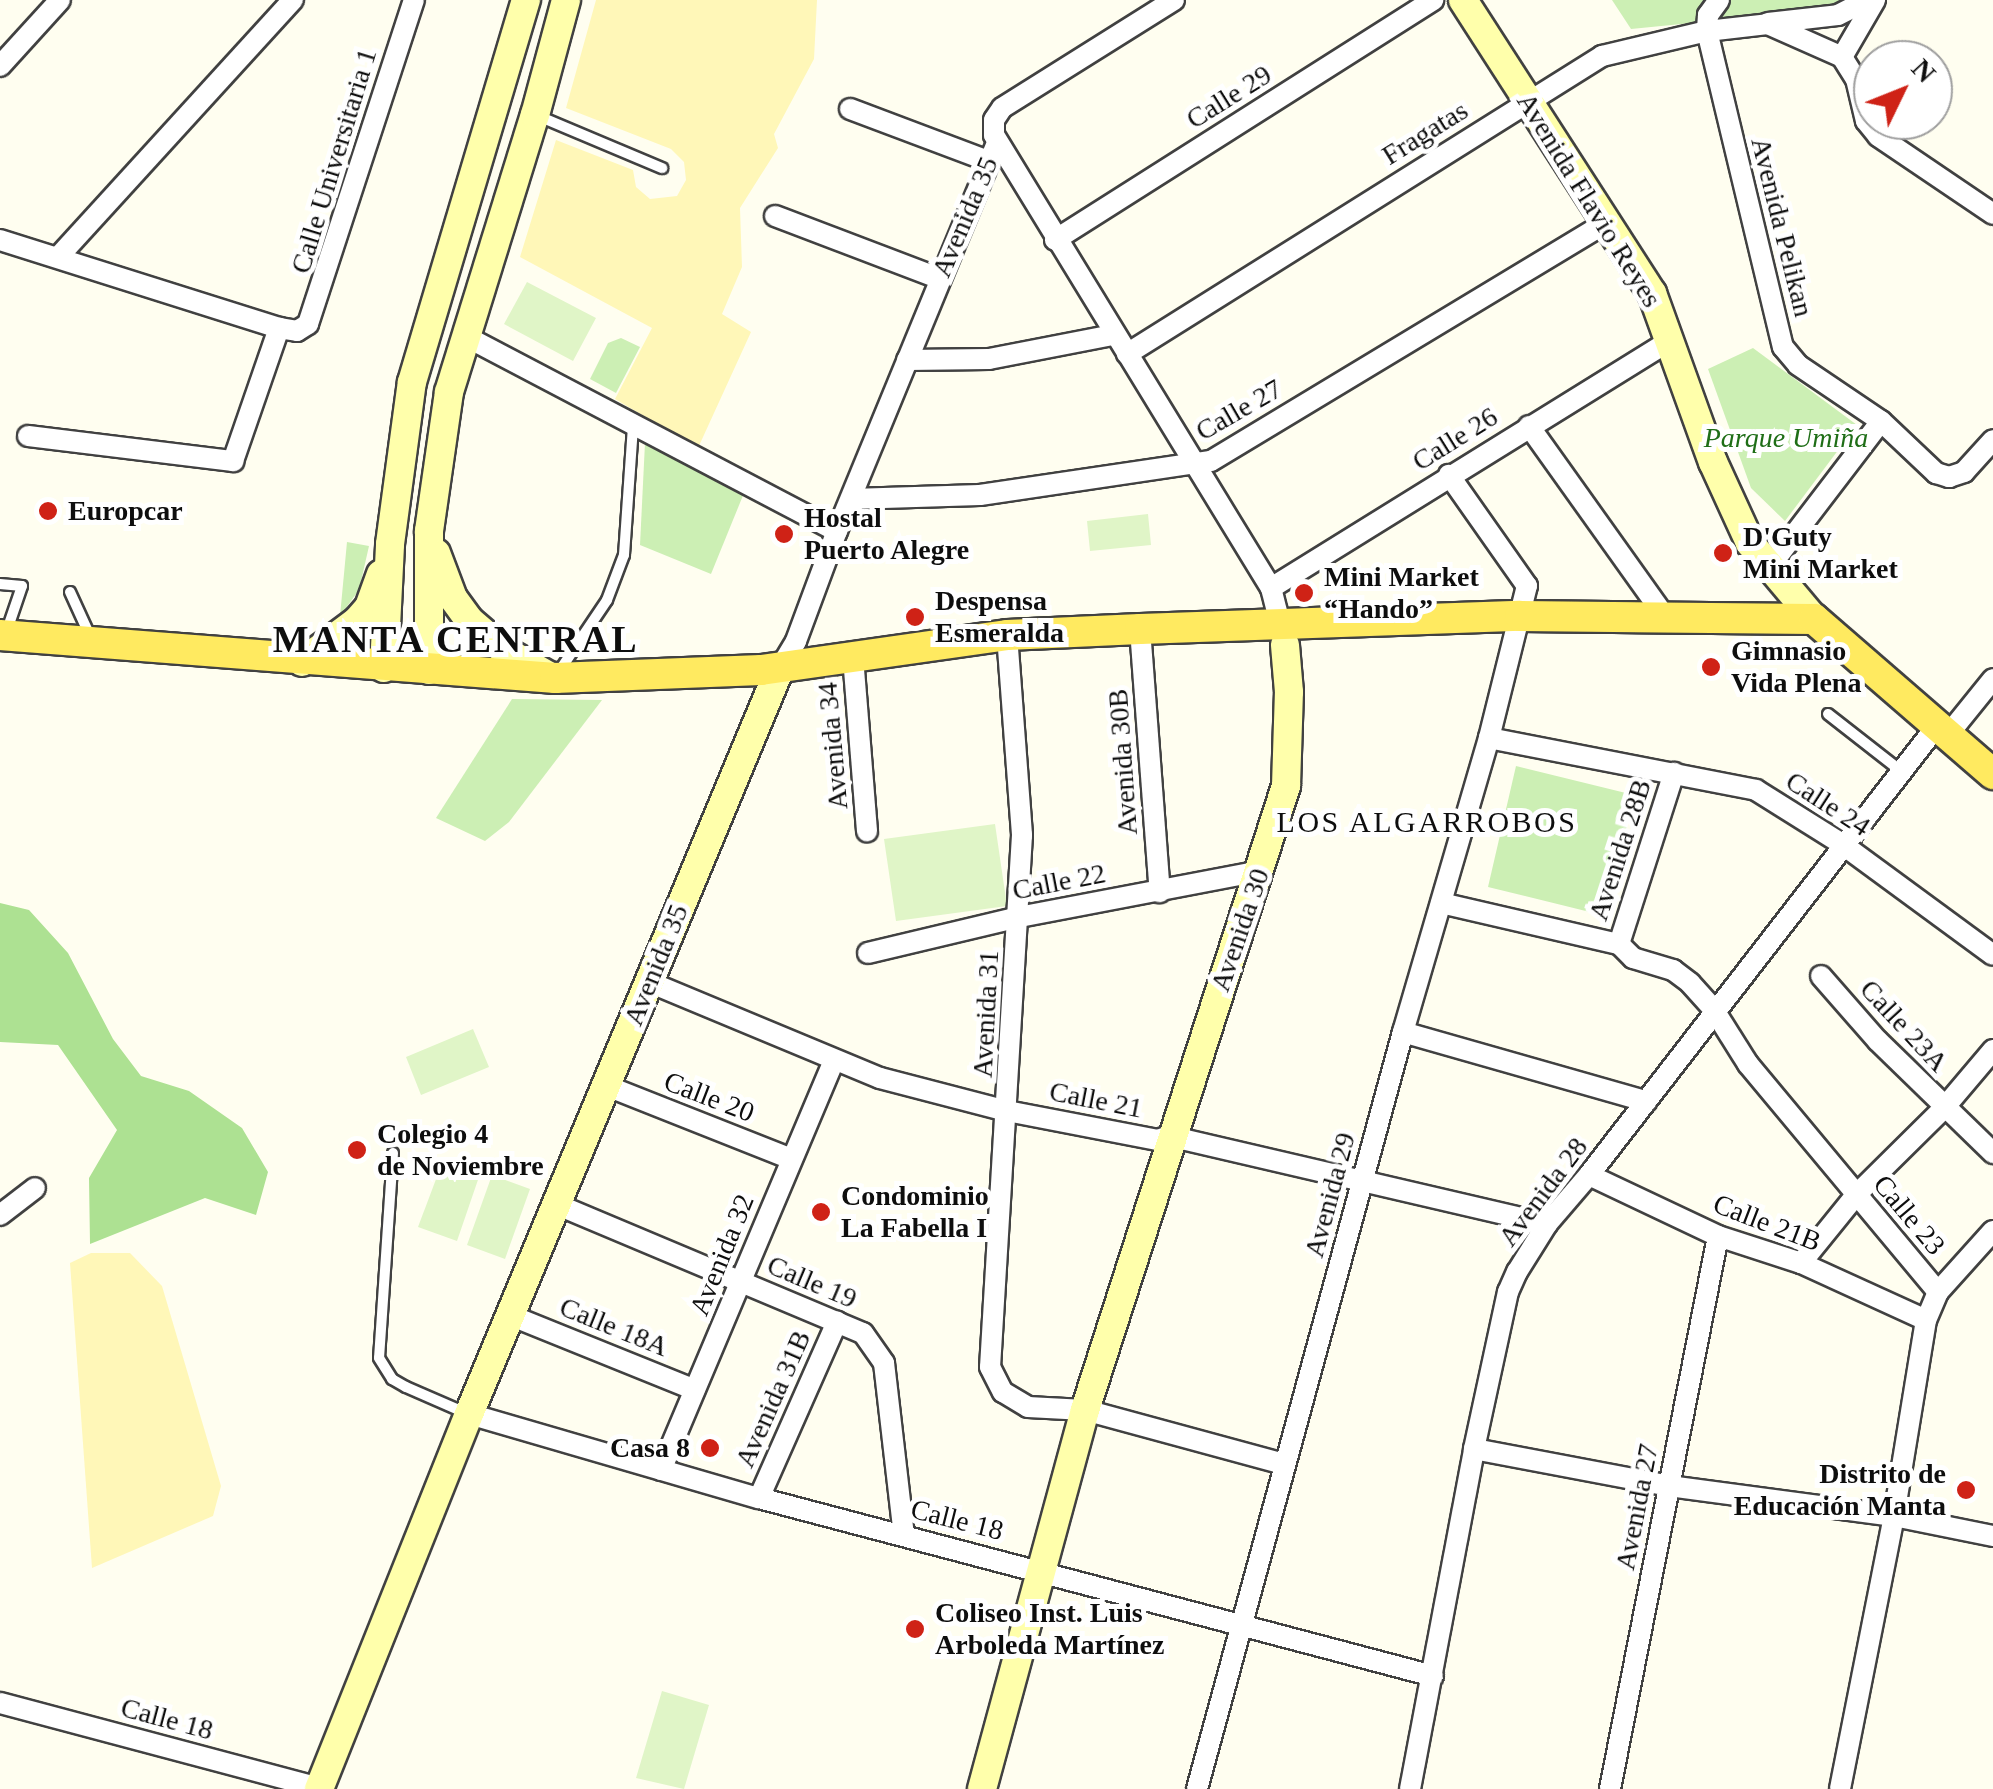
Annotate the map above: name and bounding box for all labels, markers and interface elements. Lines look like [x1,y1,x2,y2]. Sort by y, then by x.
north arrow [1853,40,1953,140]
street label: Calle Universitaria 1 [284,45,384,277]
text: N [1906,53,1942,89]
street label: Calle 29 [1180,58,1278,136]
street label: Avenida Flavio Reyes [1509,86,1669,314]
street label: Fragatas [1376,94,1474,172]
street label: Avenida Pelikan [1743,134,1821,320]
street label: Avenida 35 [925,152,1005,282]
street label: Calle 27 [1190,372,1288,448]
street label: Calle 26 [1406,400,1504,478]
park label: Parque Umiña [1704,421,1868,455]
place label: Europcar [68,494,183,528]
marker: Europcar [37,500,59,522]
place label: Hostal Puerto Alegre [804,501,971,567]
place label: D'Guty Mini Market [1743,520,1898,586]
marker: Hostal Puerto Alegre [773,523,795,545]
marker: D'Guty Mini Market [1712,542,1734,564]
place label: Mini Market “Hando” [1324,560,1479,626]
marker: Mini Market “Hando” [1293,582,1315,604]
place label: Despensa Esmeralda [935,584,1064,650]
marker: Despensa Esmeralda [904,606,926,628]
district label: MANTA CENTRAL [272,617,640,663]
place label: Gimnasio Vida Plena [1731,634,1861,700]
marker: Gimnasio Vida Plena [1700,656,1722,678]
street label: Avenida 34 [811,681,855,811]
street label: Avenida 30B [1101,688,1145,836]
street label: Calle 24 [1779,764,1877,844]
street label: Avenida 28B [1581,775,1659,925]
district label: LOS ALGARROBOS [1276,804,1578,840]
street label: Calle 22 [1010,857,1108,907]
street label: Avenida 30 [1203,864,1277,996]
street label: Avenida 35 [616,899,696,1031]
street label: Avenida 31 [966,949,1006,1079]
street label: Calle 23A [1853,973,1955,1079]
street label: Calle 20 [659,1064,759,1130]
street label: Calle 21 [1047,1075,1145,1125]
place label: Colegio 4 de Noviembre [377,1117,544,1183]
street label: Avenida 29 [1297,1129,1363,1261]
street label: Avenida 28 [1491,1131,1595,1253]
marker: Colegio 4 de Noviembre [346,1139,368,1161]
street label: Calle 23 [1866,1168,1952,1262]
place label: Condominio La Fabella I [841,1179,989,1245]
street label: Calle 21B [1708,1187,1826,1259]
street label: Avenida 32 [682,1189,762,1321]
marker: Condominio La Fabella I [810,1201,832,1223]
street label: Calle 19 [762,1248,862,1316]
street label: Calle 18A [555,1290,673,1364]
street label: Avenida 31B [728,1325,818,1473]
place label: Casa 8 [610,1431,690,1465]
marker: Casa 8 [699,1437,721,1459]
street label: Avenida 27 [1608,1441,1666,1573]
place label: Distrito de Educación Manta [1734,1457,1946,1523]
marker: Distrito de Educación Manta [1955,1479,1977,1501]
street label: Calle 18 [907,1492,1007,1548]
place label: Coliseo Inst. Luis Arboleda Martínez [935,1596,1164,1662]
marker: Coliseo Inst. Luis Arboleda Martínez [904,1618,926,1640]
street label: Calle 18 [117,1691,217,1747]

